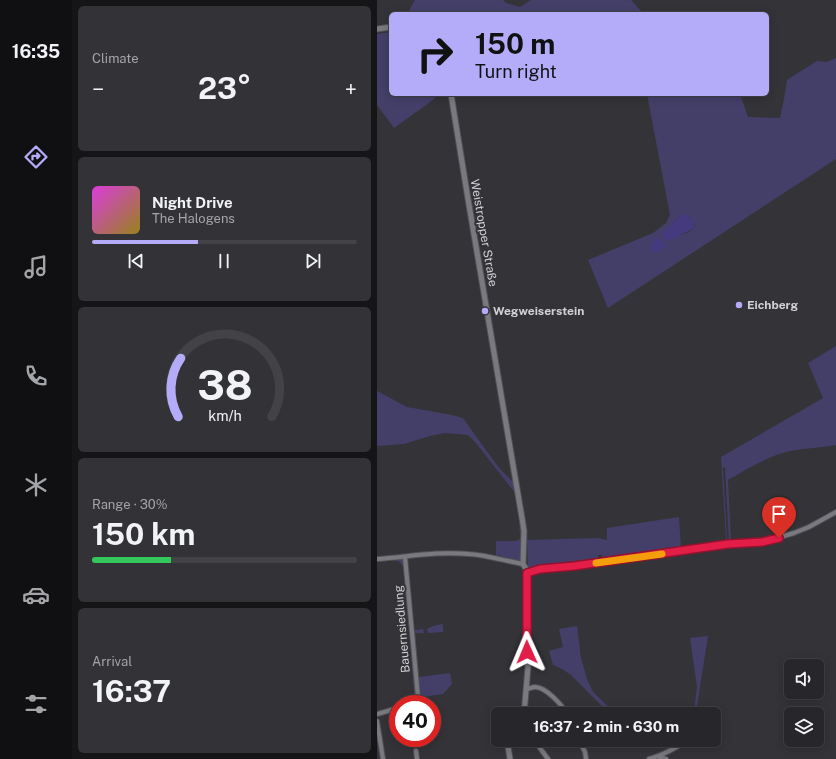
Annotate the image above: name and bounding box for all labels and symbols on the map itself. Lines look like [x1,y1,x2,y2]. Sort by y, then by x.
street label: Weistropper Straße [468,178,500,288]
place label: Eichberg [747,298,798,312]
marker: Eichberg [734,300,744,310]
place label: Wegweiserstein [493,304,584,318]
marker: Wegweiserstein [480,306,490,316]
pin [762,497,796,538]
street label: Bauernsiedlung [391,585,413,673]
position arrow [506,631,548,673]
speed limit sign: 40 [389,695,441,747]

